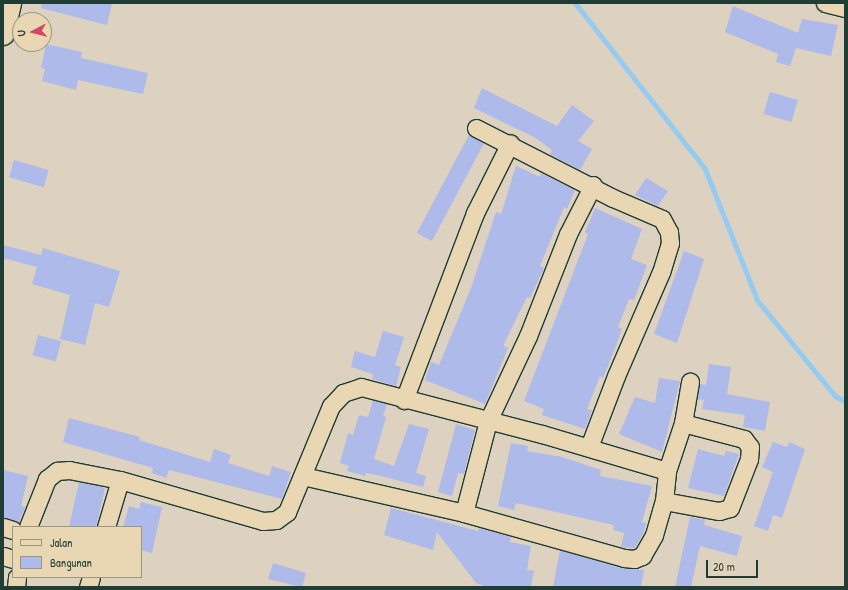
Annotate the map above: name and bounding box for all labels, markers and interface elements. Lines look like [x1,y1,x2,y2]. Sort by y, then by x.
north arrow [12,12,52,52]
text: U [14,29,28,37]
legend [12,526,142,578]
text: Jalan [50,534,72,551]
scale bar [708,552,760,578]
text: Bangunan [50,554,92,571]
text: 20 m [713,558,735,575]

